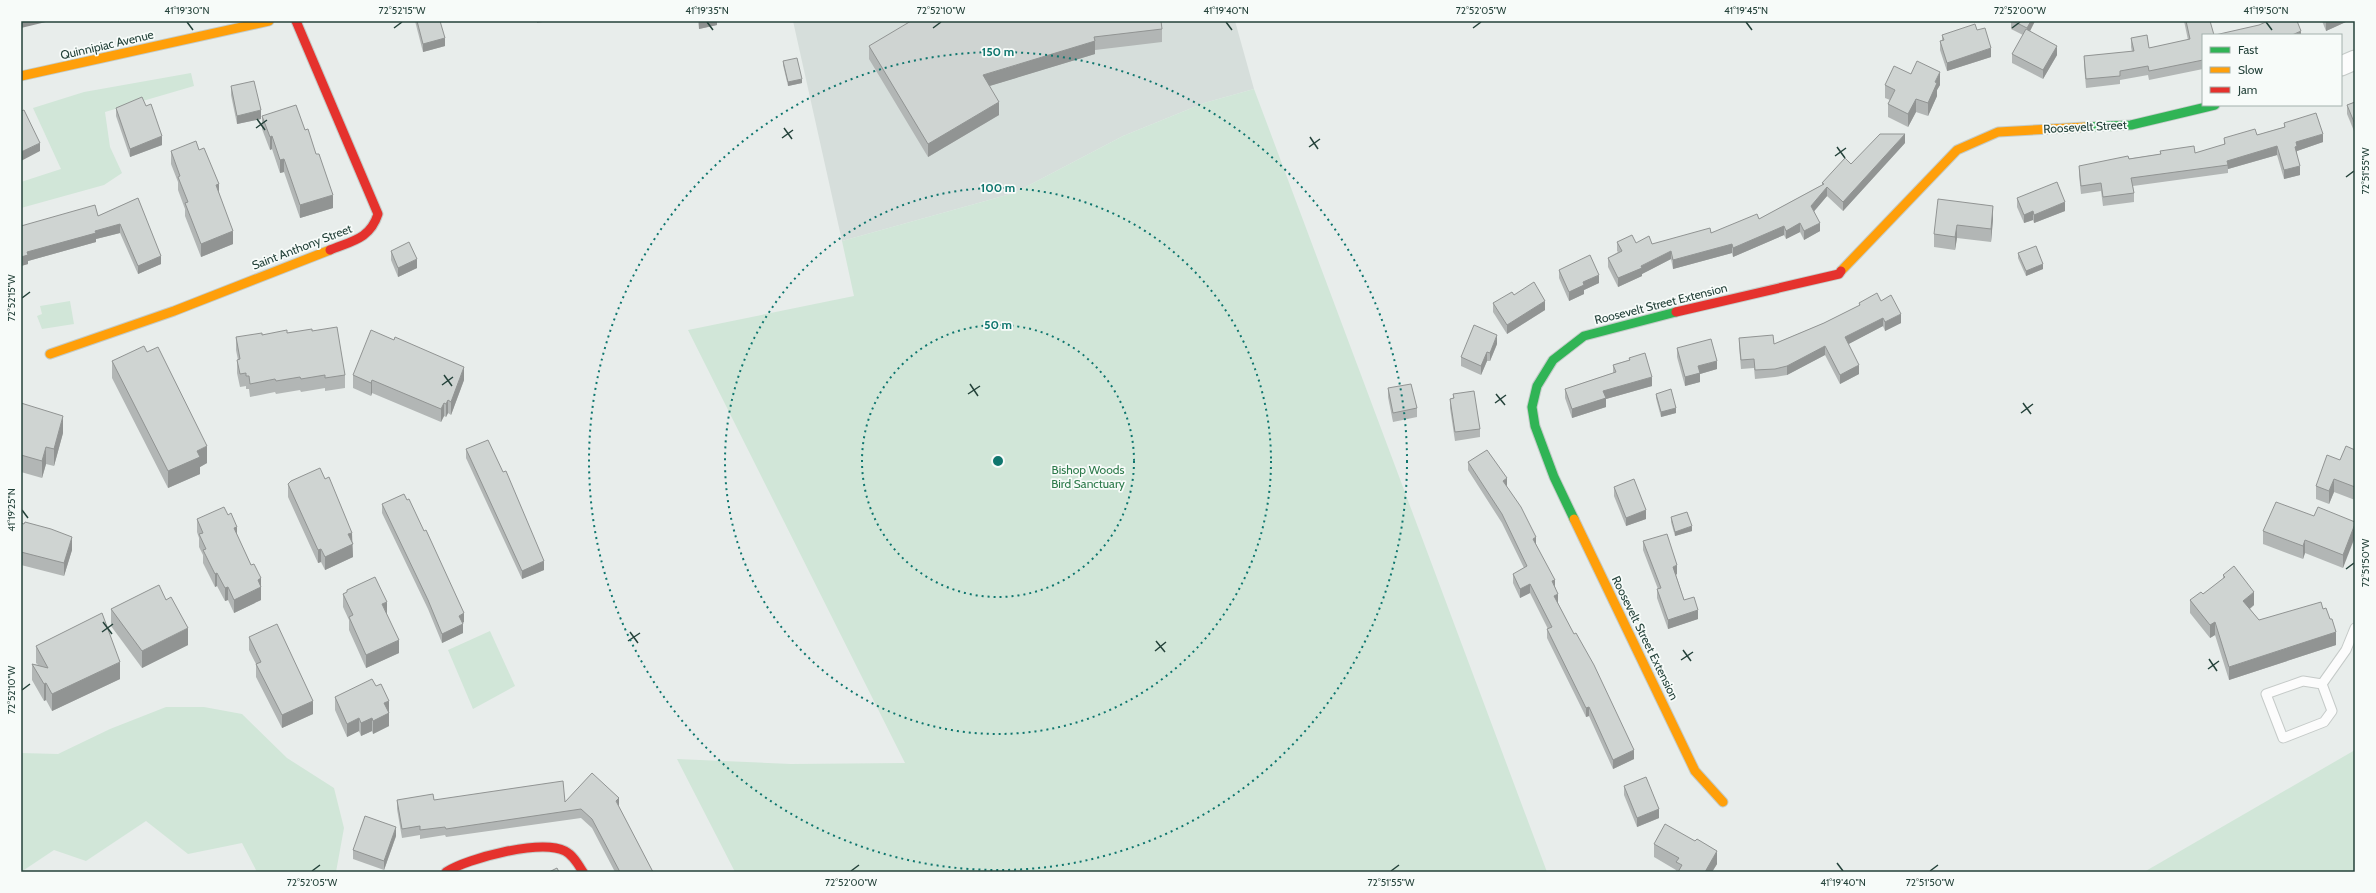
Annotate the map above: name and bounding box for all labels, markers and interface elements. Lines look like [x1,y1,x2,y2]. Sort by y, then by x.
text: 41°19'30"N [164,4,210,17]
text: 72°52'15"W [379,4,426,17]
text: 41°19'35"N [685,4,729,17]
text: 72°52'10"W [917,4,966,17]
text: 41°19'40"N [1203,4,1249,17]
text: 72°52'05"W [1456,4,1507,17]
text: 41°19'45"N [1724,4,1768,17]
text: 72°52'00"W [1994,4,2047,17]
text: 41°19'50"N [2243,4,2289,17]
street label: Quinnipiac Avenue [59,27,155,63]
legend [2202,34,2342,106]
text: Fast [2238,42,2258,57]
text: 150 m [982,44,1014,59]
text: Slow [2238,62,2263,77]
text: Jam [2237,82,2257,97]
street label: Roosevelt Street [2043,117,2127,136]
text: 72°51'55"W [2359,147,2372,195]
text: 100 m [981,180,1015,195]
street label: Saint Anthony Street [250,221,354,273]
text: 72°52'15"W [5,274,18,321]
street label: Roosevelt Street Extension [1593,280,1729,327]
text: 50 m [984,317,1012,332]
centre of rings [991,454,1005,468]
park label: Bishop Woods Bird Sanctuary [1051,462,1125,491]
text: 41°19'25"N [5,488,18,532]
text: 72°51'50"W [2359,538,2372,587]
street label: Roosevelt Street Extension [1609,573,1682,703]
text: 72°52'10"W [5,665,18,714]
text: 72°52'05"W [287,876,338,889]
text: 72°52'00"W [825,876,878,889]
text: 72°51'55"W [1367,876,1415,889]
text: 41°19'40"N [1820,876,1866,889]
text: 72°51'50"W [1906,876,1955,889]

